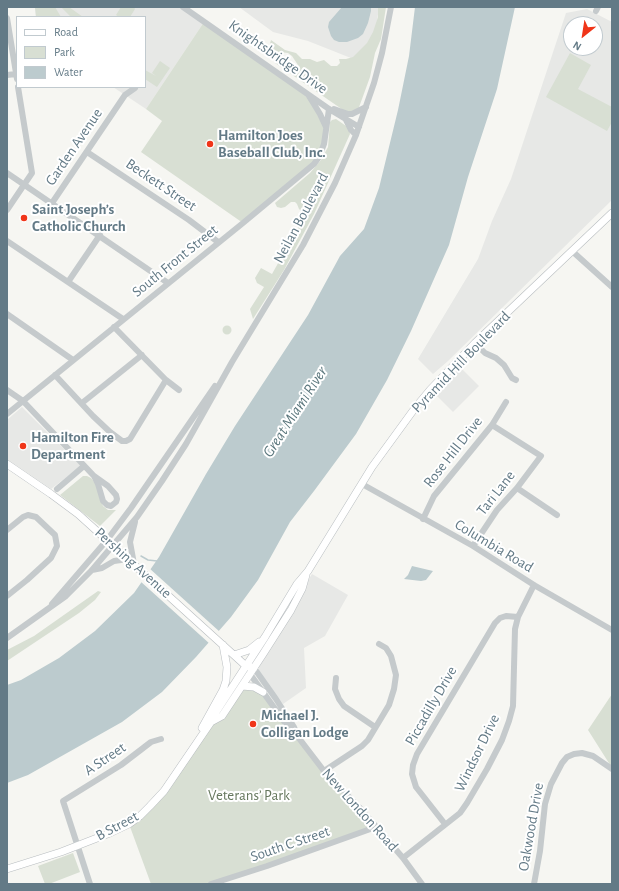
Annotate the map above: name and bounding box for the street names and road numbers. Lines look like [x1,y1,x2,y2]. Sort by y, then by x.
street label: Knightsbridge Drive [225,16,331,98]
street label: Garden Avenue [42,105,106,189]
street label: Beckett Street [122,155,200,215]
street label: Neilan Boulevard [270,170,332,266]
street label: South Front Street [128,221,222,301]
street label: Pyramid Hill Boulevard [408,307,514,417]
street label: Rose Hill Drive [420,413,486,491]
street label: Tari Lane [473,467,519,519]
street label: Columbia Road [451,515,537,577]
street label: Pershing Avenue [91,524,175,602]
street label: Piccadilly Drive [401,663,461,749]
street label: Windsor Drive [451,711,503,795]
street label: A Street [81,739,129,779]
street label: New London Road [318,765,402,855]
street label: Oakwood Drive [514,781,548,873]
street label: B Street [93,807,141,845]
street label: South C Street [248,822,332,866]

